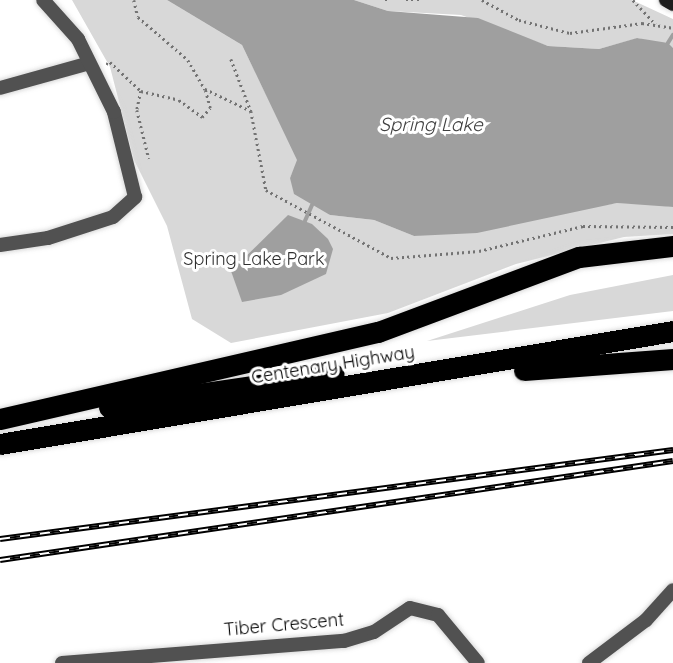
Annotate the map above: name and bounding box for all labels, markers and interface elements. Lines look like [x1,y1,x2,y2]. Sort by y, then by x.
water label: Spring Lake [379,114,483,136]
park label: Spring Lake Park [183,248,325,270]
street label: Centenary Highway [250,341,416,389]
street label: Tiber Crescent [223,609,345,641]

